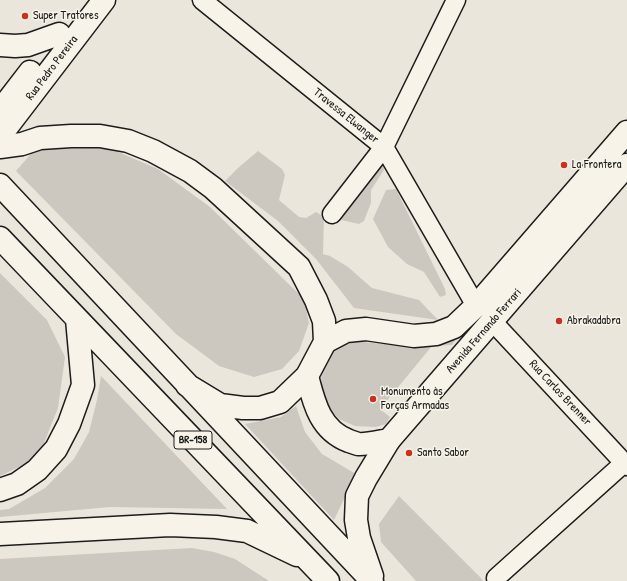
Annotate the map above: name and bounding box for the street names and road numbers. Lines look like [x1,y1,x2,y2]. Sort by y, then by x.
street label: Rua Pedro Pereira [23,33,81,103]
street label: Travessa Elwanger [310,85,382,147]
street label: Avenida Fernando Ferrari [443,286,525,376]
street label: Rua Carlos Brenner [526,357,594,429]
road number: BR-158 [174,431,212,449]

